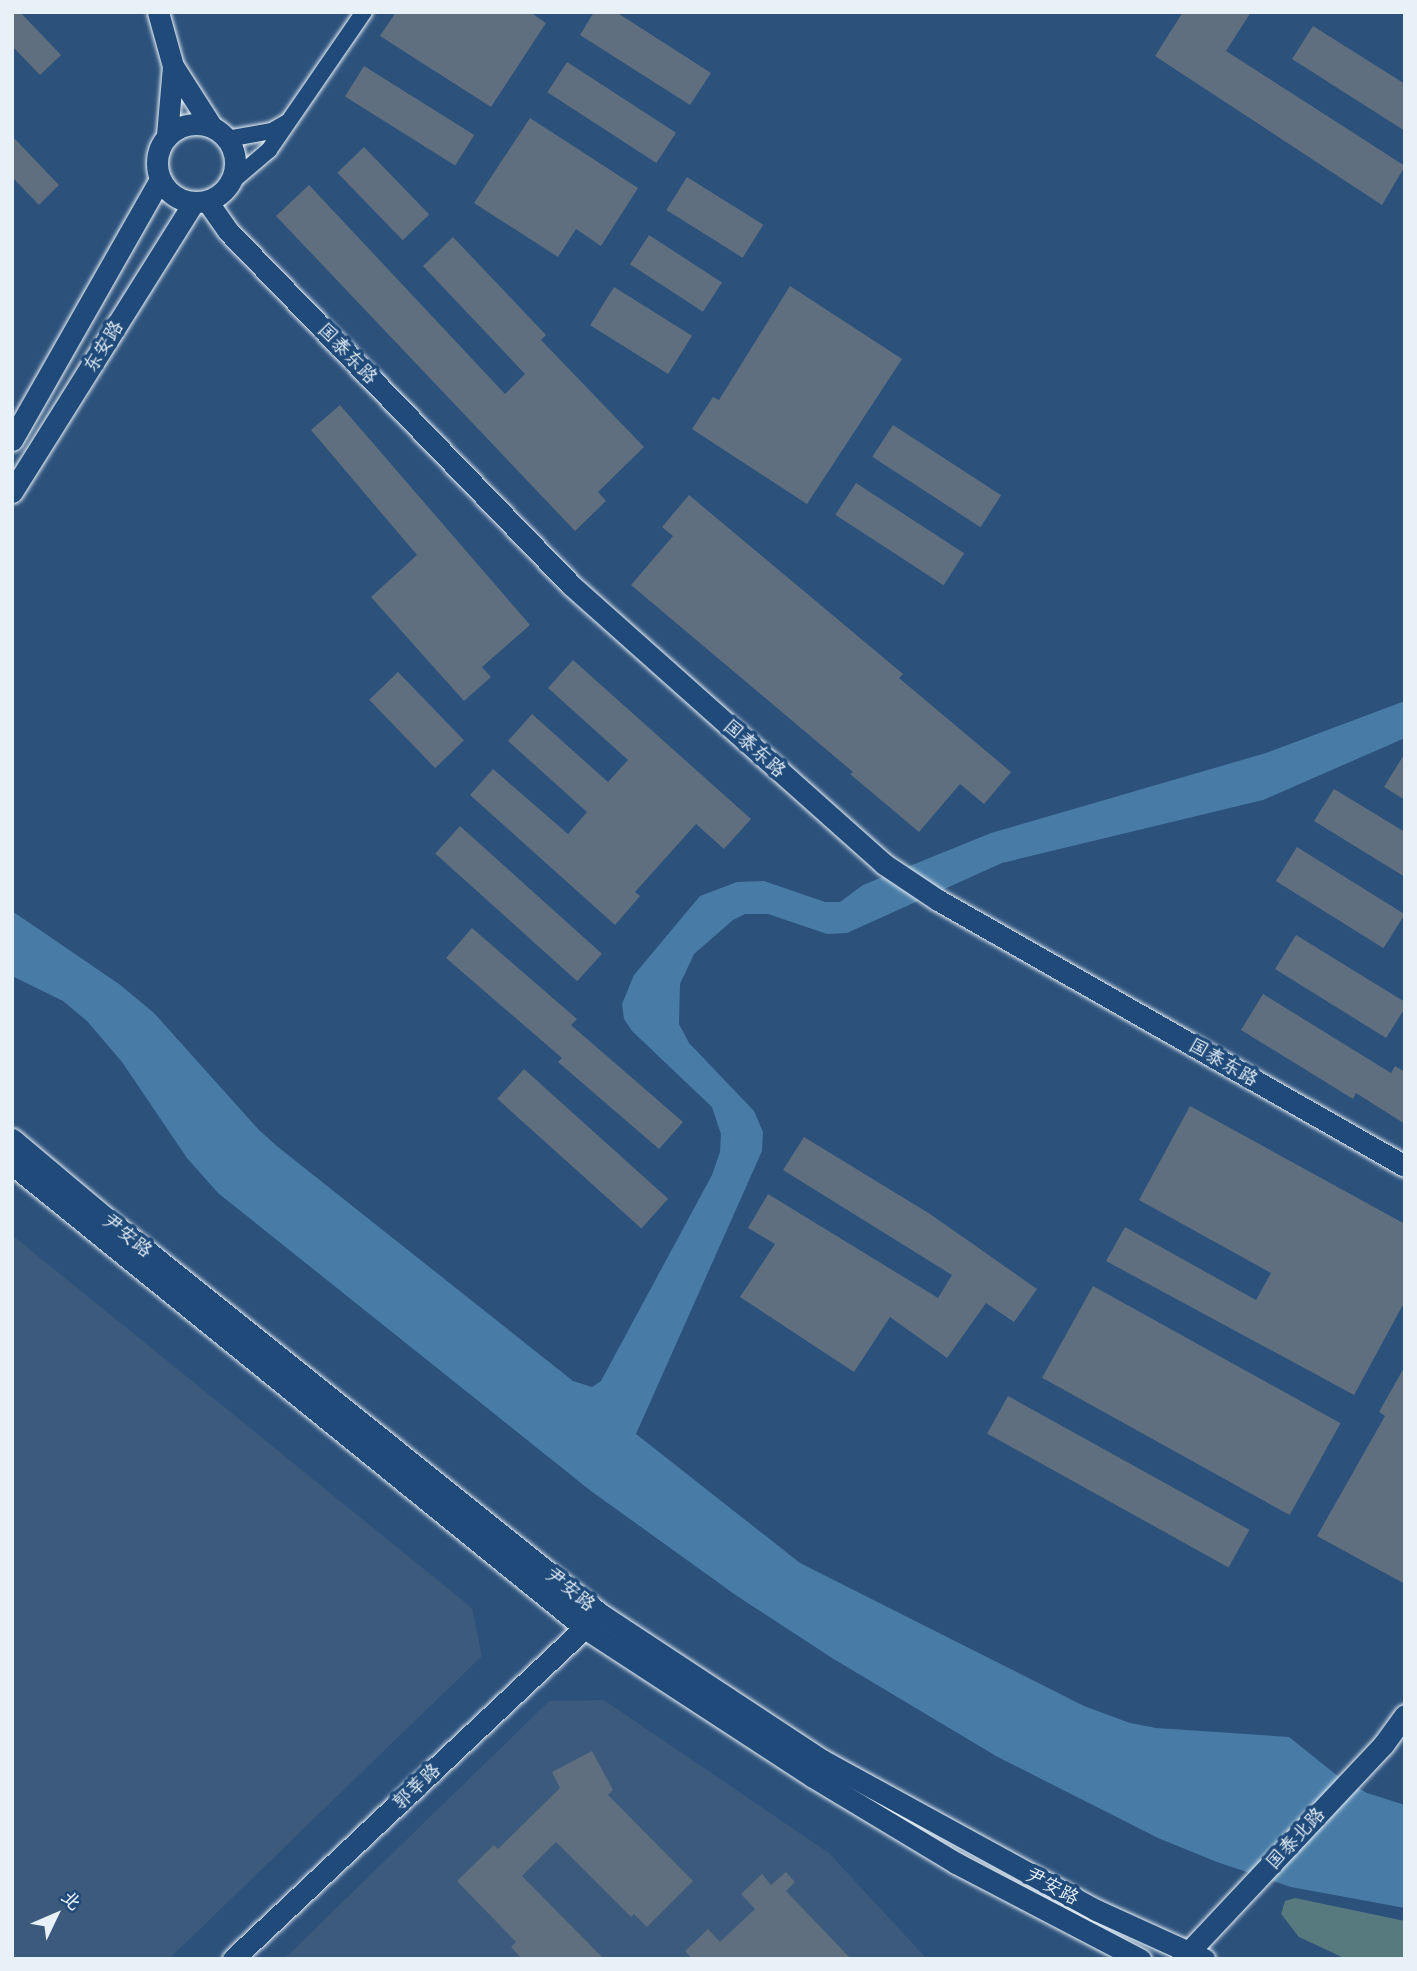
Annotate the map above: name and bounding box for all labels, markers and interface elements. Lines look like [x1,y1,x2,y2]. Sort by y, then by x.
street label: 东安路 [79,317,129,377]
street label: 国泰东路 [312,319,382,389]
street label: 国泰东路 [718,715,790,783]
street label: 国泰东路 [1184,1034,1262,1092]
street label: 尹安路 [98,1209,156,1263]
street label: 尹安路 [541,1563,599,1617]
street label: 郭莘路 [388,1759,446,1815]
street label: 国泰北路 [1262,1803,1330,1875]
street label: 尹安路 [1021,1864,1083,1910]
north arrow [21,1880,91,1950]
text: 北 [57,1886,86,1915]

